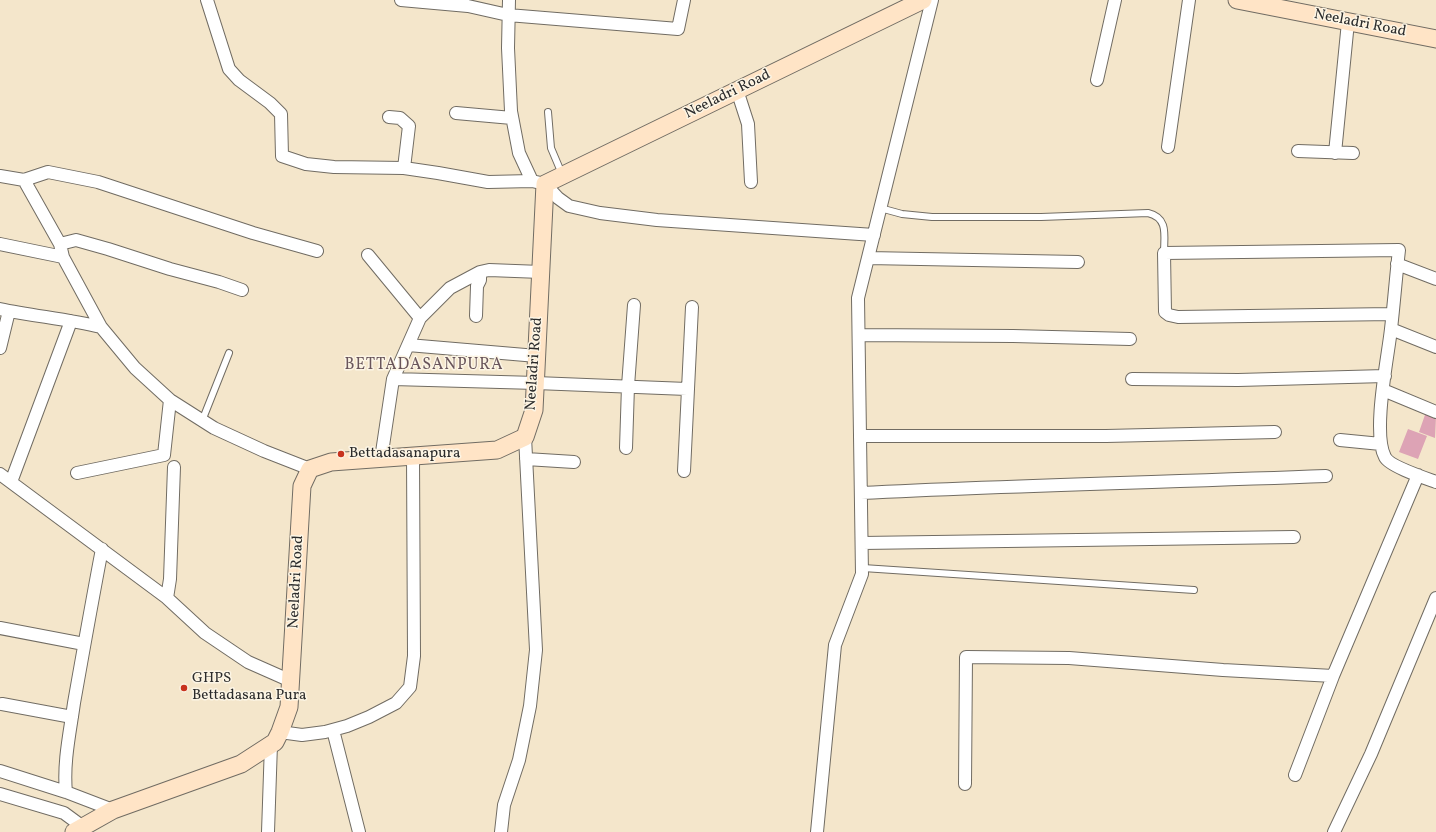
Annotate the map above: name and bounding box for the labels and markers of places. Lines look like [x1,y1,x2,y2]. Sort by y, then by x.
place label: Bettadasanapura [349,445,460,463]
marker: Bettadasanapura [336,449,346,459]
place label: GHPS Bettadasana Pura [192,670,306,705]
marker: GHPS Bettadasana Pura [179,683,189,693]

